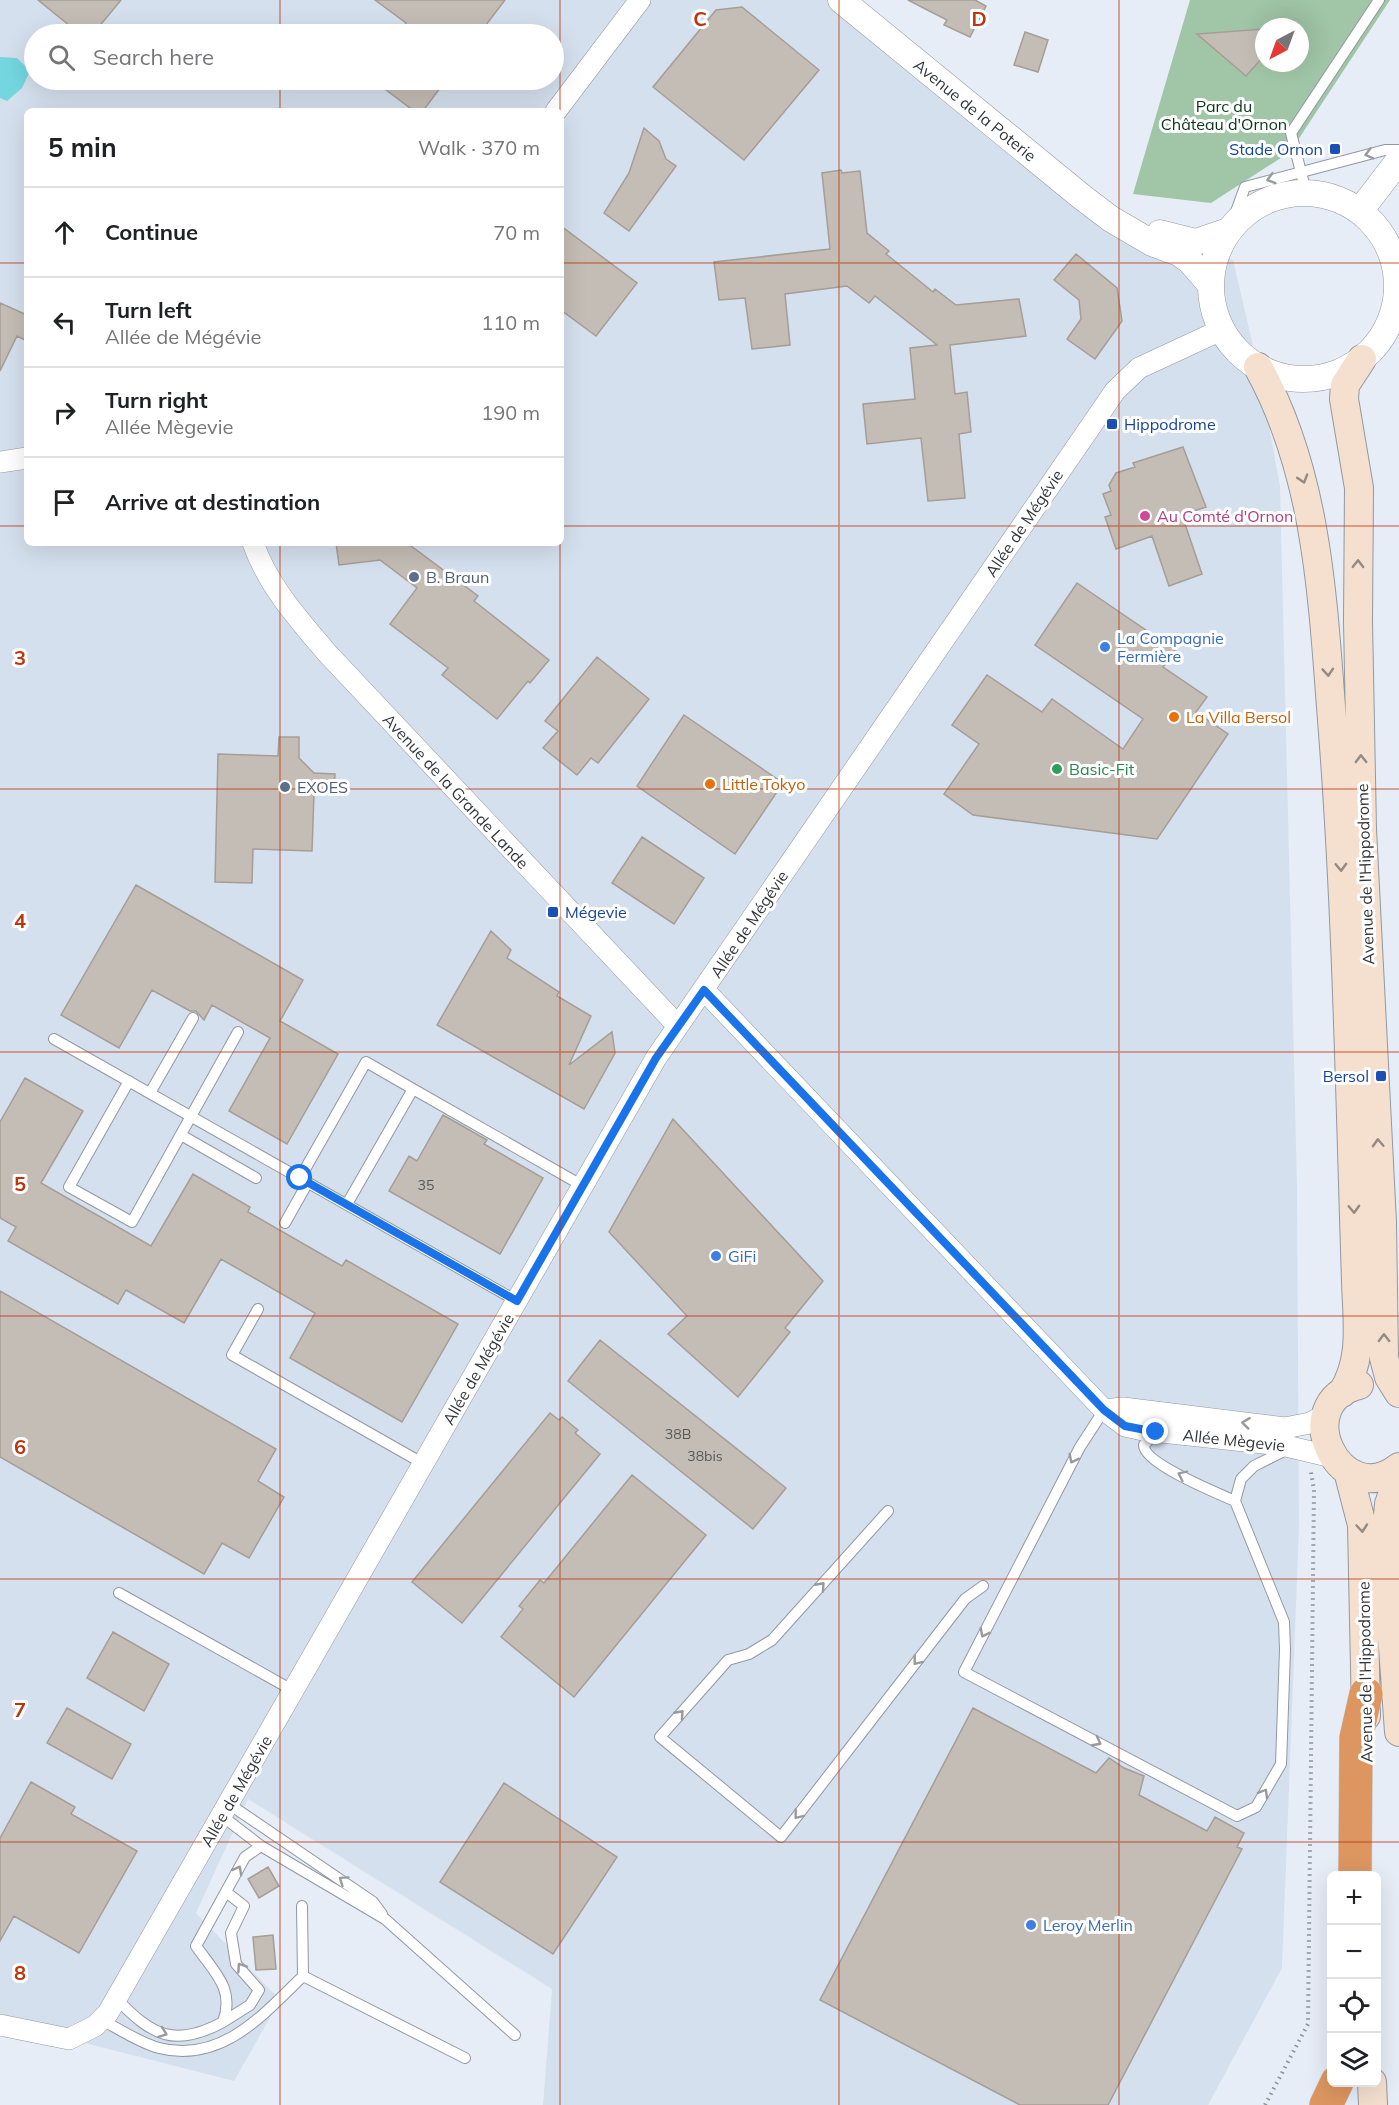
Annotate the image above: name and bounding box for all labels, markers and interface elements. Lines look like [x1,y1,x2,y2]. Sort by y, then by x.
text: C [693,6,707,31]
text: D [971,6,987,31]
north arrow [1255,18,1309,72]
search box [24,24,564,90]
icon: search [45,41,78,74]
text: Search here [93,43,214,71]
street label: Avenue de la Poterie [910,55,1040,165]
park label: Parc du Château d'Ornon [1161,96,1287,134]
text: 5 min [48,131,117,164]
text: Walk · 370 m [418,135,540,160]
place label: Stade Ornon [1229,139,1323,159]
marker: Stade Ornon [1328,142,1342,156]
one-way arrow [1364,147,1374,160]
one-way arrow [1267,172,1277,184]
icon: ahead [48,216,81,249]
text: Continue [105,218,198,246]
text: 70 m [493,220,540,245]
text: Turn left [105,296,192,324]
icon: left [48,306,81,339]
text: 110 m [481,310,540,335]
text: Allée de Mégévie [105,324,261,349]
text: Turn right [105,386,208,414]
icon: right [48,396,81,429]
text: 190 m [481,400,540,425]
text: Allée Mègevie [105,414,233,439]
place label: Hippodrome [1124,414,1216,434]
marker: Hippodrome [1105,417,1119,431]
street label: Allée de Mégévie [981,466,1067,580]
one-way arrow [1296,473,1308,484]
icon: arrive [48,486,81,519]
text: Arrive at destination [105,488,320,516]
place label: Au Comté d'Ornon [1157,506,1293,526]
marker: Au Comté d'Ornon [1138,509,1152,523]
one-way arrow [1352,560,1365,569]
place label: B. Braun [426,567,489,587]
marker: B. Braun [407,570,421,584]
place label: La Compagnie Fermière [1117,628,1224,666]
marker: La Compagnie Fermière [1098,640,1112,654]
text: 3 [14,645,26,670]
one-way arrow [1321,668,1334,677]
place label: La Villa Bersol [1186,707,1291,727]
street label: Avenue de la Grande Lande [379,709,533,873]
marker: La Villa Bersol [1167,710,1181,724]
one-way arrow [1354,755,1367,764]
place label: Basic-Fit [1069,759,1135,779]
marker: Basic-Fit [1050,762,1064,776]
place label: Little Tokyo [722,774,805,794]
place label: EXOES [297,777,348,797]
marker: Little Tokyo [703,777,717,791]
marker: EXOES [278,780,292,794]
street label: Avenue de l'Hippodrome [1352,783,1378,965]
one-way arrow [1335,862,1348,871]
street label: Allée de Mégévie [706,867,792,981]
place label: Mégevie [565,902,627,922]
marker: Mégevie [546,905,560,919]
text: 4 [14,908,26,933]
place label: Bersol [1323,1066,1369,1086]
marker: Bersol [1374,1069,1388,1083]
one-way arrow [1372,1138,1385,1147]
route start [286,1164,312,1190]
text: 5 [14,1171,26,1196]
house number: 35 [418,1176,434,1194]
one-way arrow [1347,1204,1360,1213]
place label: GiFi [728,1246,756,1266]
marker: GiFi [709,1249,723,1263]
street label: Allée de Mégévie [438,1310,518,1428]
one-way arrow [1378,1333,1390,1342]
route end [1142,1418,1168,1444]
one-way arrow [1241,1418,1250,1430]
house number: 38B [665,1425,691,1443]
street label: Allée Mègevie [1182,1425,1286,1455]
text: 6 [14,1434,26,1459]
house number: 38bis [687,1447,723,1465]
one-way arrow [1069,1453,1081,1464]
one-way arrow [1177,1471,1188,1483]
one-way arrow [1355,1523,1368,1532]
street label: Avenue de l'Hippodrome [1353,1581,1377,1763]
one-way arrow [814,1582,825,1592]
one-way arrow [980,1626,991,1637]
one-way arrow [914,1654,925,1665]
text: 7 [14,1697,26,1722]
one-way arrow [673,1710,684,1721]
street label: Allée de Mégévie [196,1732,276,1850]
one-way arrow [1091,1735,1102,1747]
one-way arrow [1257,1789,1268,1799]
one-way arrow [794,1808,805,1819]
one-way arrow [231,1866,242,1876]
map controls [1327,1871,1381,2087]
button: + [1327,1871,1381,1925]
one-way arrow [338,1876,349,1887]
place label: Leroy Merlin [1043,1915,1133,1935]
marker: Leroy Merlin [1024,1918,1038,1932]
button: − [1327,1925,1381,1979]
text: 8 [14,1960,26,1985]
one-way arrow [237,1963,248,1974]
button: locate [1327,1979,1381,2033]
one-way arrow [158,2025,168,2038]
button: layers [1327,2033,1381,2087]

